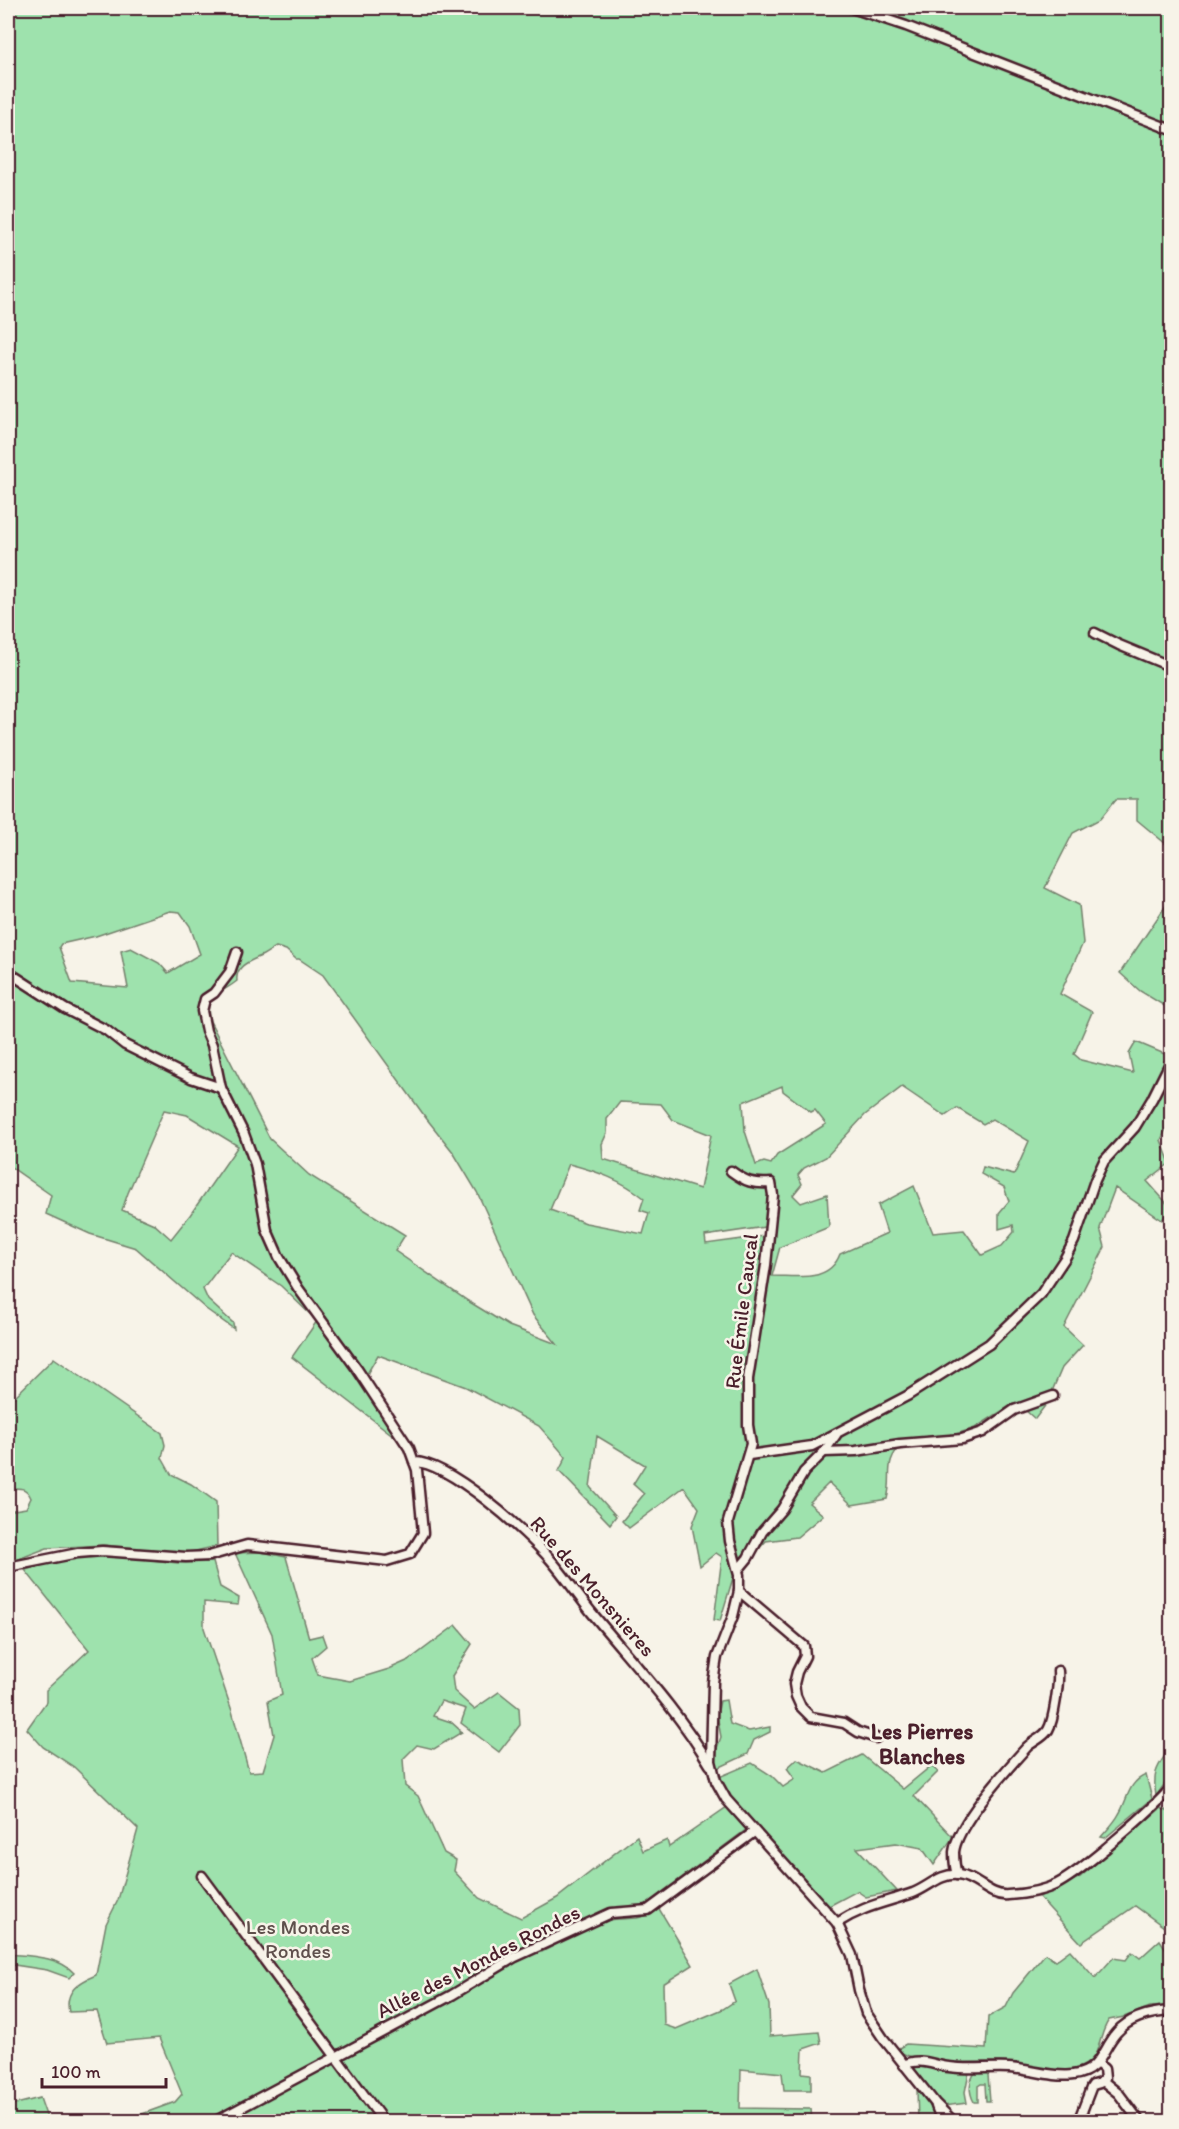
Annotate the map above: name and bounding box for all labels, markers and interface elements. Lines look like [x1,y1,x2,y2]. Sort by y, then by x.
street label: Rue Émile Caucal [719,1232,763,1390]
street label: Rue des Monsnieres [525,1511,661,1661]
district label: Les Pierres Blanches [871,1718,973,1770]
street label: Allée des Mondes Rondes [372,1899,584,2023]
park label: Les Mondes Rondes [246,1914,350,1963]
scale bar [42,2051,166,2089]
text: 100 m [51,2061,101,2083]

